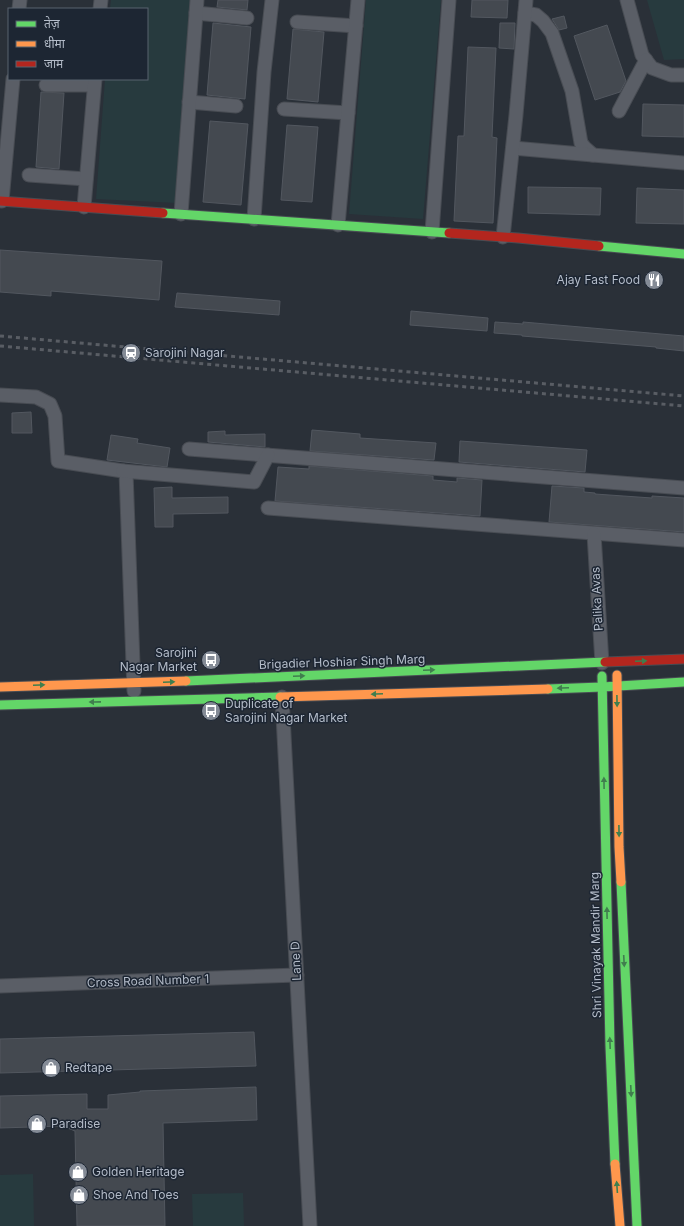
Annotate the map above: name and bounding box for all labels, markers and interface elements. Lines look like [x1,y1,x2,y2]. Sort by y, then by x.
legend [8,8,148,80]
text: तेज़ [44,16,61,31]
text: धीमा [44,36,66,51]
text: जाम [44,56,64,71]
restaurant icon: Ajay Fast Food [643,269,665,291]
place label: Ajay Fast Food [557,272,640,287]
station icon: Sarojini Nagar [120,342,142,364]
place label: Sarojini Nagar [145,345,225,360]
street label: Palika Avas [587,567,606,631]
place label: Sarojini Nagar Market [120,645,197,674]
bus stop icon: Sarojini Nagar Market [200,649,222,671]
street label: Brigadier Hoshiar Singh Marg [258,651,425,672]
one-way arrow [635,658,648,664]
one-way arrow [423,667,435,674]
one-way arrow [293,673,306,679]
one-way arrow [163,678,175,685]
one-way arrow [33,682,46,688]
one-way arrow [556,685,569,691]
one-way arrow [370,691,383,697]
one-way arrow [614,695,620,708]
place label: Duplicate of Sarojini Nagar Market [225,696,348,725]
one-way arrow [88,699,101,705]
bus stop icon: Duplicate of Sarojini Nagar Market [200,700,222,722]
one-way arrow [601,776,607,789]
one-way arrow [616,825,622,838]
street label: Shri Vinayak Mandir Marg [587,872,604,1018]
one-way arrow [604,906,610,919]
street label: Lane D [287,941,304,981]
one-way arrow [621,955,628,967]
street label: Cross Road Number 1 [87,971,209,990]
one-way arrow [607,1037,614,1049]
shop icon: Redtape [40,1057,62,1079]
place label: Redtape [65,1060,112,1075]
one-way arrow [627,1085,634,1097]
shop icon: Paradise [26,1113,48,1135]
place label: Paradise [51,1116,100,1131]
shop icon: Golden Heritage [67,1161,89,1183]
place label: Golden Heritage [92,1164,184,1179]
one-way arrow [613,1181,620,1193]
shop icon: Shoe And Toes [68,1184,90,1206]
place label: Shoe And Toes [93,1187,179,1202]

